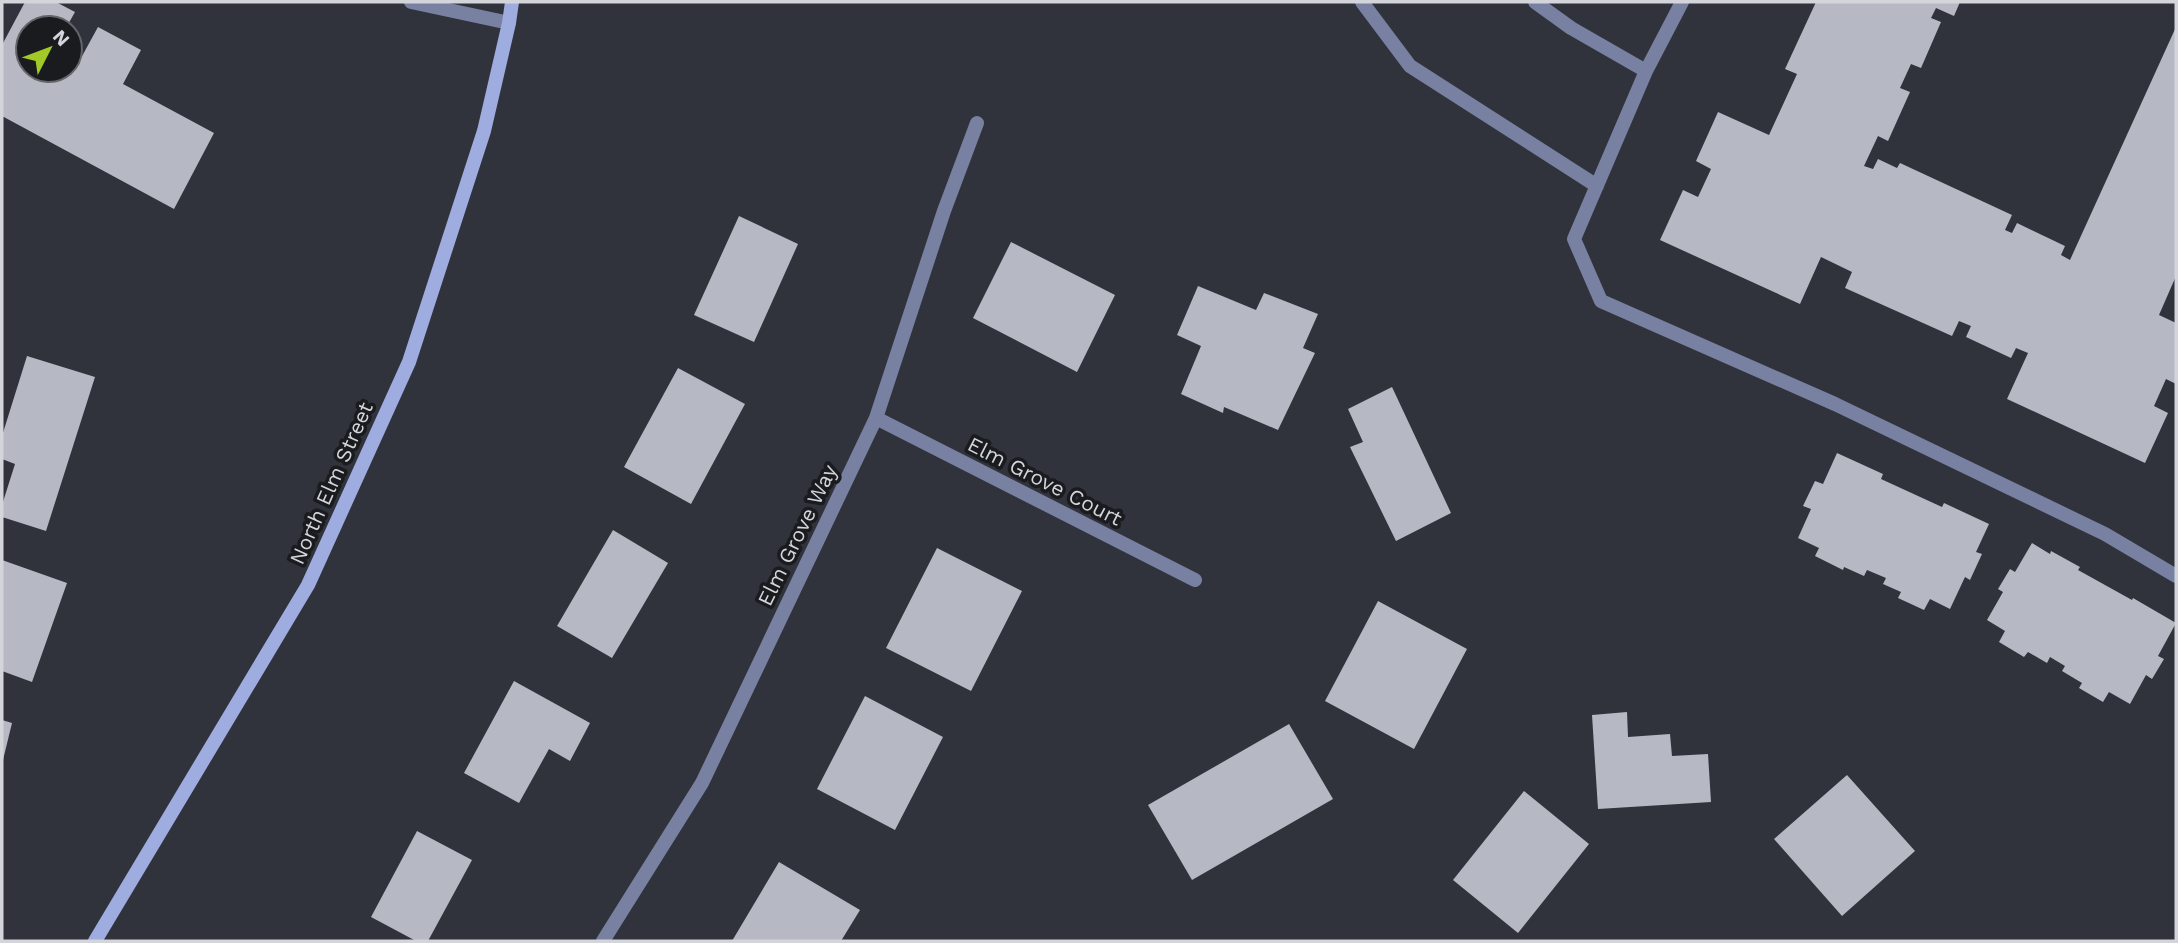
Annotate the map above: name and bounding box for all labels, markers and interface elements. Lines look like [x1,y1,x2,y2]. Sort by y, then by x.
north arrow [14,14,84,84]
text: N [48,25,75,51]
street label: North Elm Street [284,398,378,568]
street label: Elm Grove Court [964,431,1127,531]
street label: Elm Grove Way [752,460,842,610]

